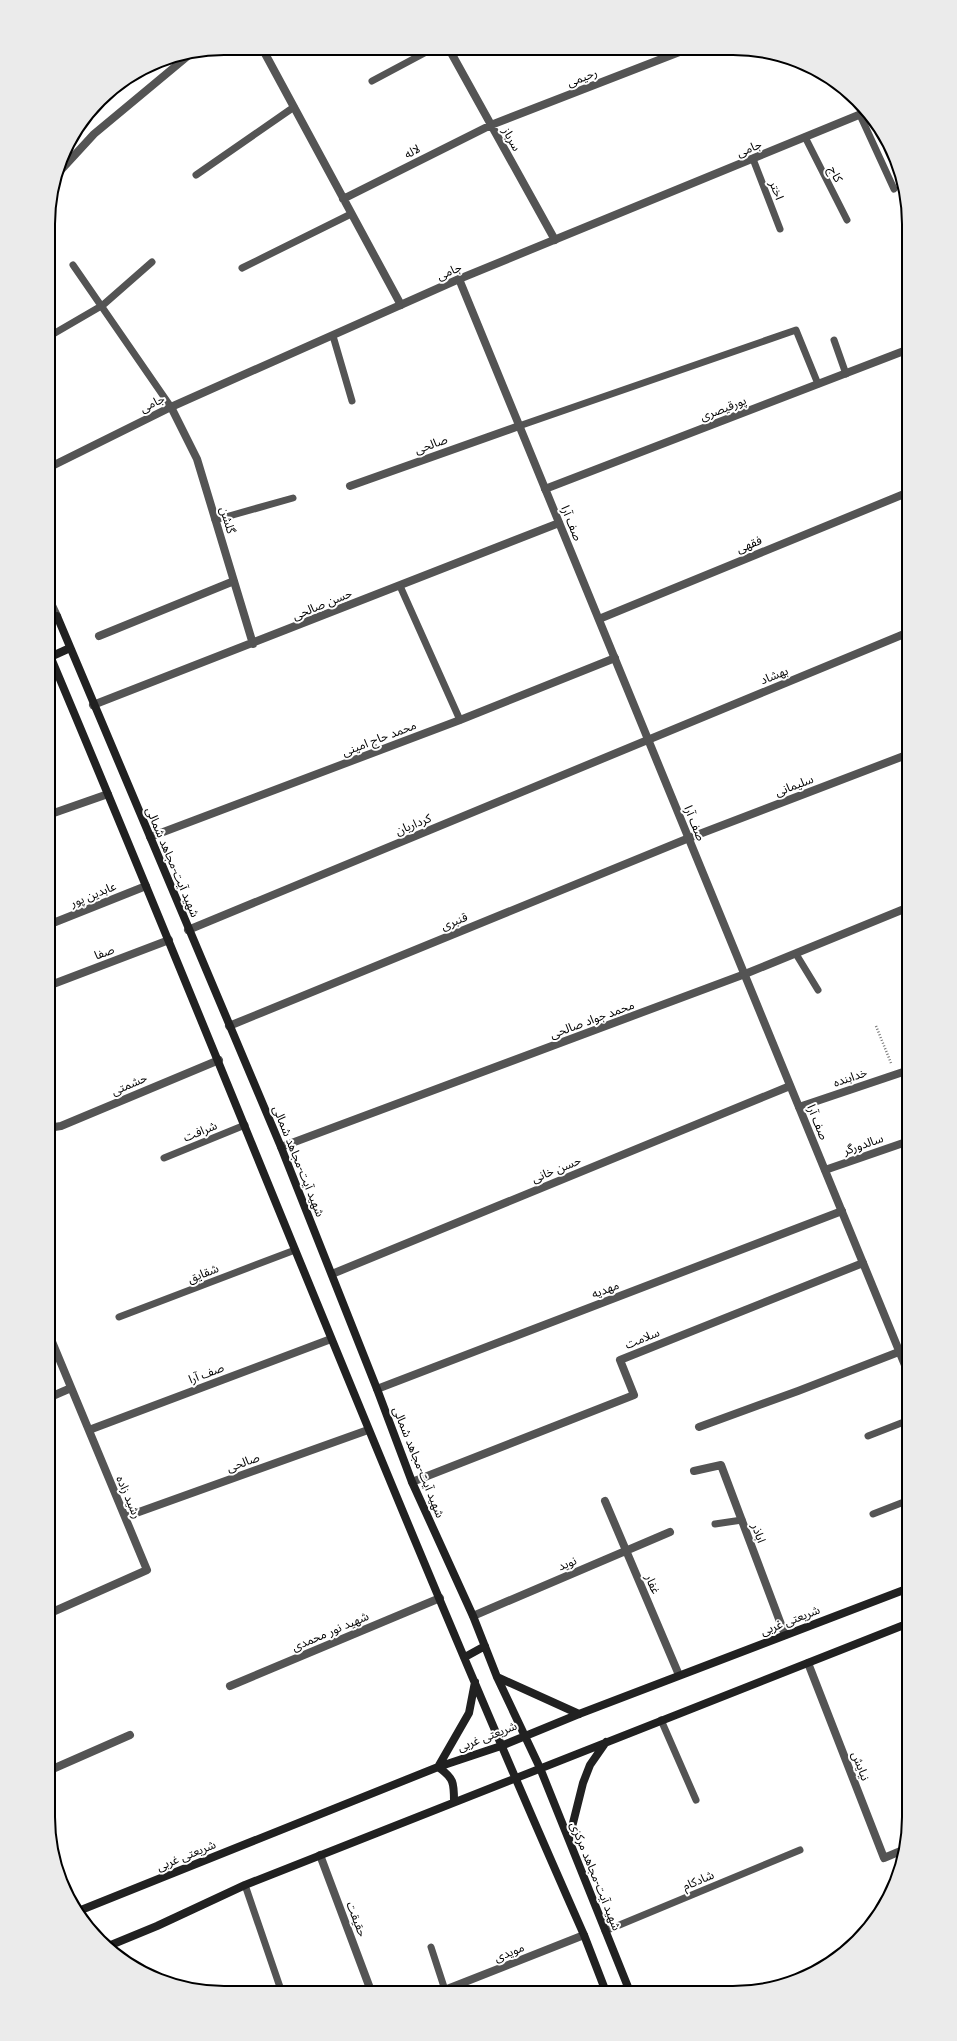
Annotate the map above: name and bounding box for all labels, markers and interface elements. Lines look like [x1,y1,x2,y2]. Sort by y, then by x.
street label: رحیمی [564,63,600,91]
street label: سرباز [498,123,525,154]
street label: جامی [734,135,764,161]
street label: لاله [401,140,423,162]
street label: کاج [824,163,848,186]
street label: اختر [765,177,788,202]
street label: جامی [434,258,464,284]
street label: جامی [137,390,167,416]
street label: پورقیصری [697,391,749,425]
street label: صالحی [412,430,450,458]
street label: صف آرا [557,503,587,543]
street label: گلشن [216,504,240,537]
street label: فقهی [734,531,764,557]
street label: حسن صالحی [290,584,354,624]
street label: بهشاد [757,662,791,688]
street label: محمد حاج امینی [339,716,419,761]
street label: سلیمانی [772,770,816,800]
street label: صف آرا [680,803,710,843]
street label: شهید آیت-مجاهد شمالی [142,804,204,920]
street label: کرداریان [393,809,434,839]
street label: عابدین پور [67,877,119,911]
street label: قنبری [438,908,470,934]
street label: صفا [91,940,117,964]
street label: محمد جواد صالحی [547,996,637,1042]
street label: خدابنده [831,1063,869,1091]
street label: حشمتی [108,1069,150,1099]
street label: صف آرا [803,1102,833,1142]
street label: شهید آیت-مجاهد شمالی [269,1103,329,1219]
street label: شرافت [180,1117,220,1145]
street label: سالدورگر [840,1129,885,1159]
street label: حسن خانی [529,1151,583,1187]
street label: شقایق [185,1259,221,1287]
street label: مهدیه [589,1276,621,1302]
street label: سلامت [622,1323,662,1353]
street label: صف آرا [186,1358,226,1388]
street label: شهید آیت-مجاهد شمالی [389,1404,449,1520]
street label: صالحی [224,1448,262,1476]
street label: رشید زاده [112,1473,146,1521]
street label: اباذر [747,1520,770,1545]
street label: نوید [555,1551,579,1575]
street label: غفار [641,1571,665,1596]
street label: شریعتی غربی [758,1601,822,1639]
street label: شهید نور محمدی [289,1607,371,1655]
street label: شریعتی غربی [455,1717,519,1755]
street label: نیایش [848,1749,874,1783]
street label: شهید آیت-مجاهد مرکزی [566,1819,626,1933]
street label: شریعتی غربی [154,1835,218,1875]
street label: شادکام [680,1866,717,1895]
street label: حقیقت [343,1899,371,1939]
street label: مویدی [491,1938,527,1966]

